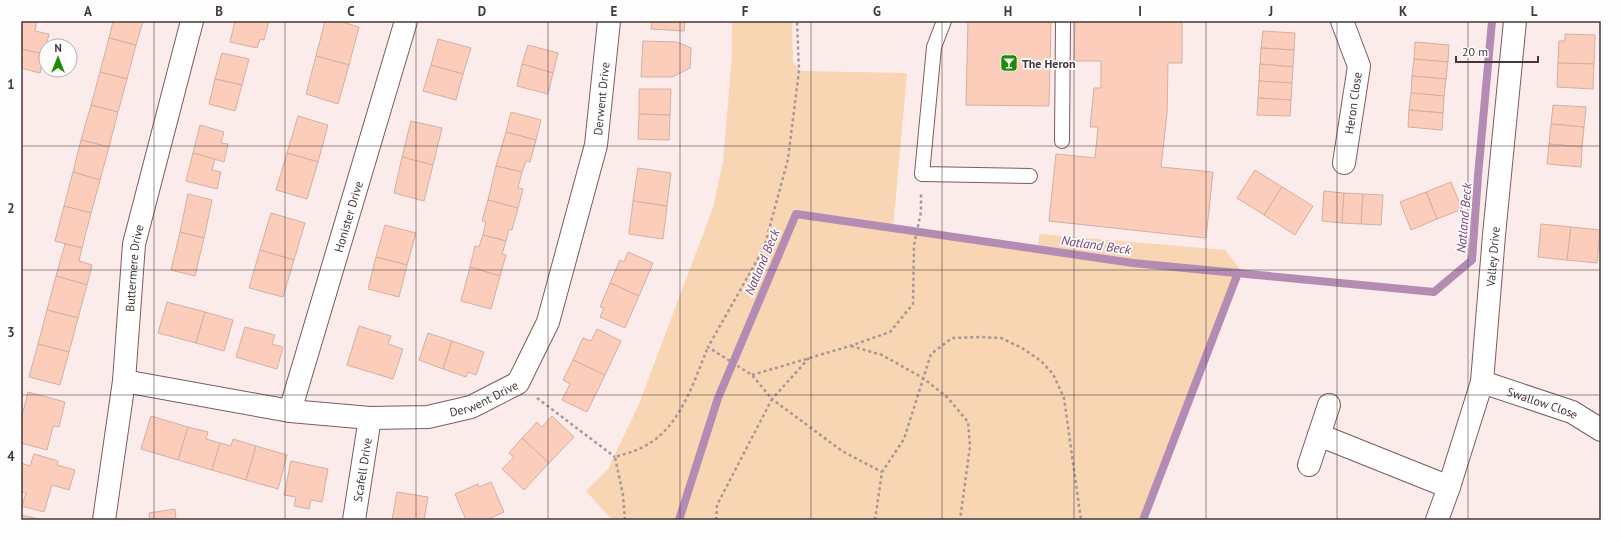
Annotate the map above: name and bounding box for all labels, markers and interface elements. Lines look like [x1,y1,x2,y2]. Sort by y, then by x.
text: A [84,3,92,20]
text: B [215,3,223,20]
text: C [347,3,355,20]
text: D [478,3,486,20]
text: E [611,3,618,20]
text: F [742,3,749,20]
text: G [873,3,881,20]
text: H [1004,3,1012,20]
text: I [1138,3,1142,20]
text: J [1268,3,1273,20]
text: K [1399,3,1407,20]
text: L [1531,3,1538,20]
north arrow [38,38,78,78]
scale bar [1456,38,1538,64]
text: N [54,41,62,55]
text: 20 m [1462,44,1488,59]
bar icon: The Heron [999,53,1019,73]
place label: The Heron [1022,56,1076,71]
street label: Derwent Drive [590,61,612,136]
street label: Heron Close [1341,71,1365,135]
text: 1 [7,76,15,93]
street label: Honister Drive [330,179,366,254]
water label: Natland Beck [1452,181,1476,254]
text: 2 [7,200,15,217]
street label: Buttermere Drive [122,223,146,312]
water label: Natland Beck [740,225,784,298]
street label: Valley Drive [1482,226,1502,288]
water label: Natland Beck [1060,232,1133,258]
text: 3 [7,324,15,341]
street label: Derwent Drive [448,377,520,419]
street label: Swallow Close [1505,383,1581,422]
street label: Scafell Drive [349,436,374,503]
text: 4 [7,448,15,465]

